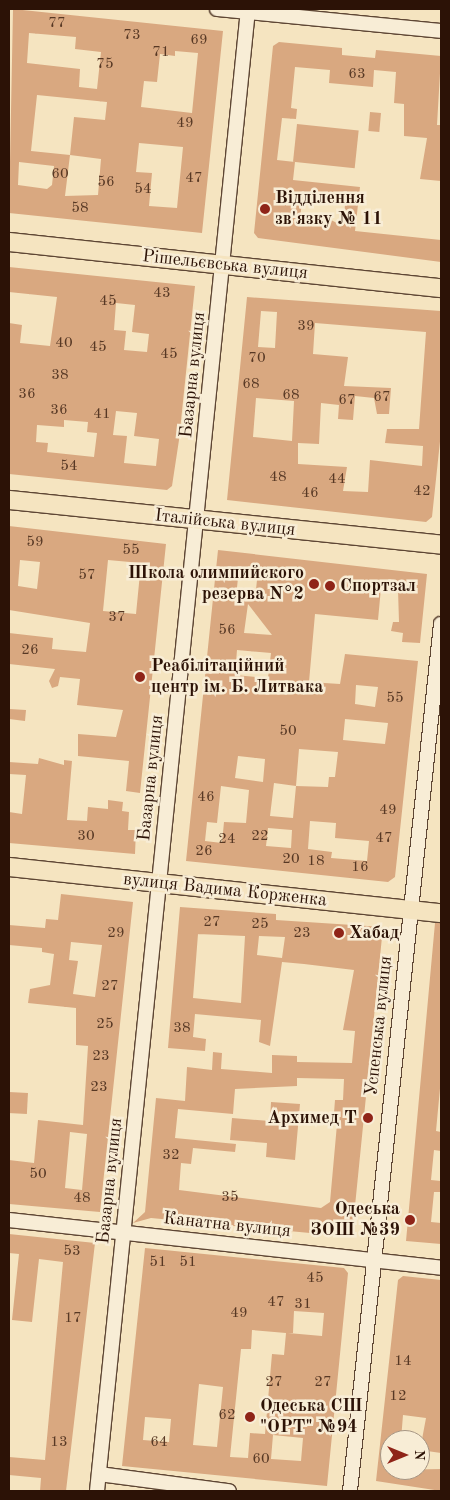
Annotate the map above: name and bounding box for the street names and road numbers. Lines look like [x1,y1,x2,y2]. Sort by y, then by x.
street label: Рішельєвська вулиця [141,246,309,284]
street label: Базарна вулиця [176,311,210,439]
street label: Італійська вулиця [154,505,296,541]
street label: Базарна вулиця [134,714,168,842]
street label: вулиця Вадима Корженка [122,869,328,911]
street label: Успенська вулиця [361,955,397,1097]
street label: Базарна вулиця [93,1117,127,1245]
street label: Канатна вулиця [162,1208,292,1242]

